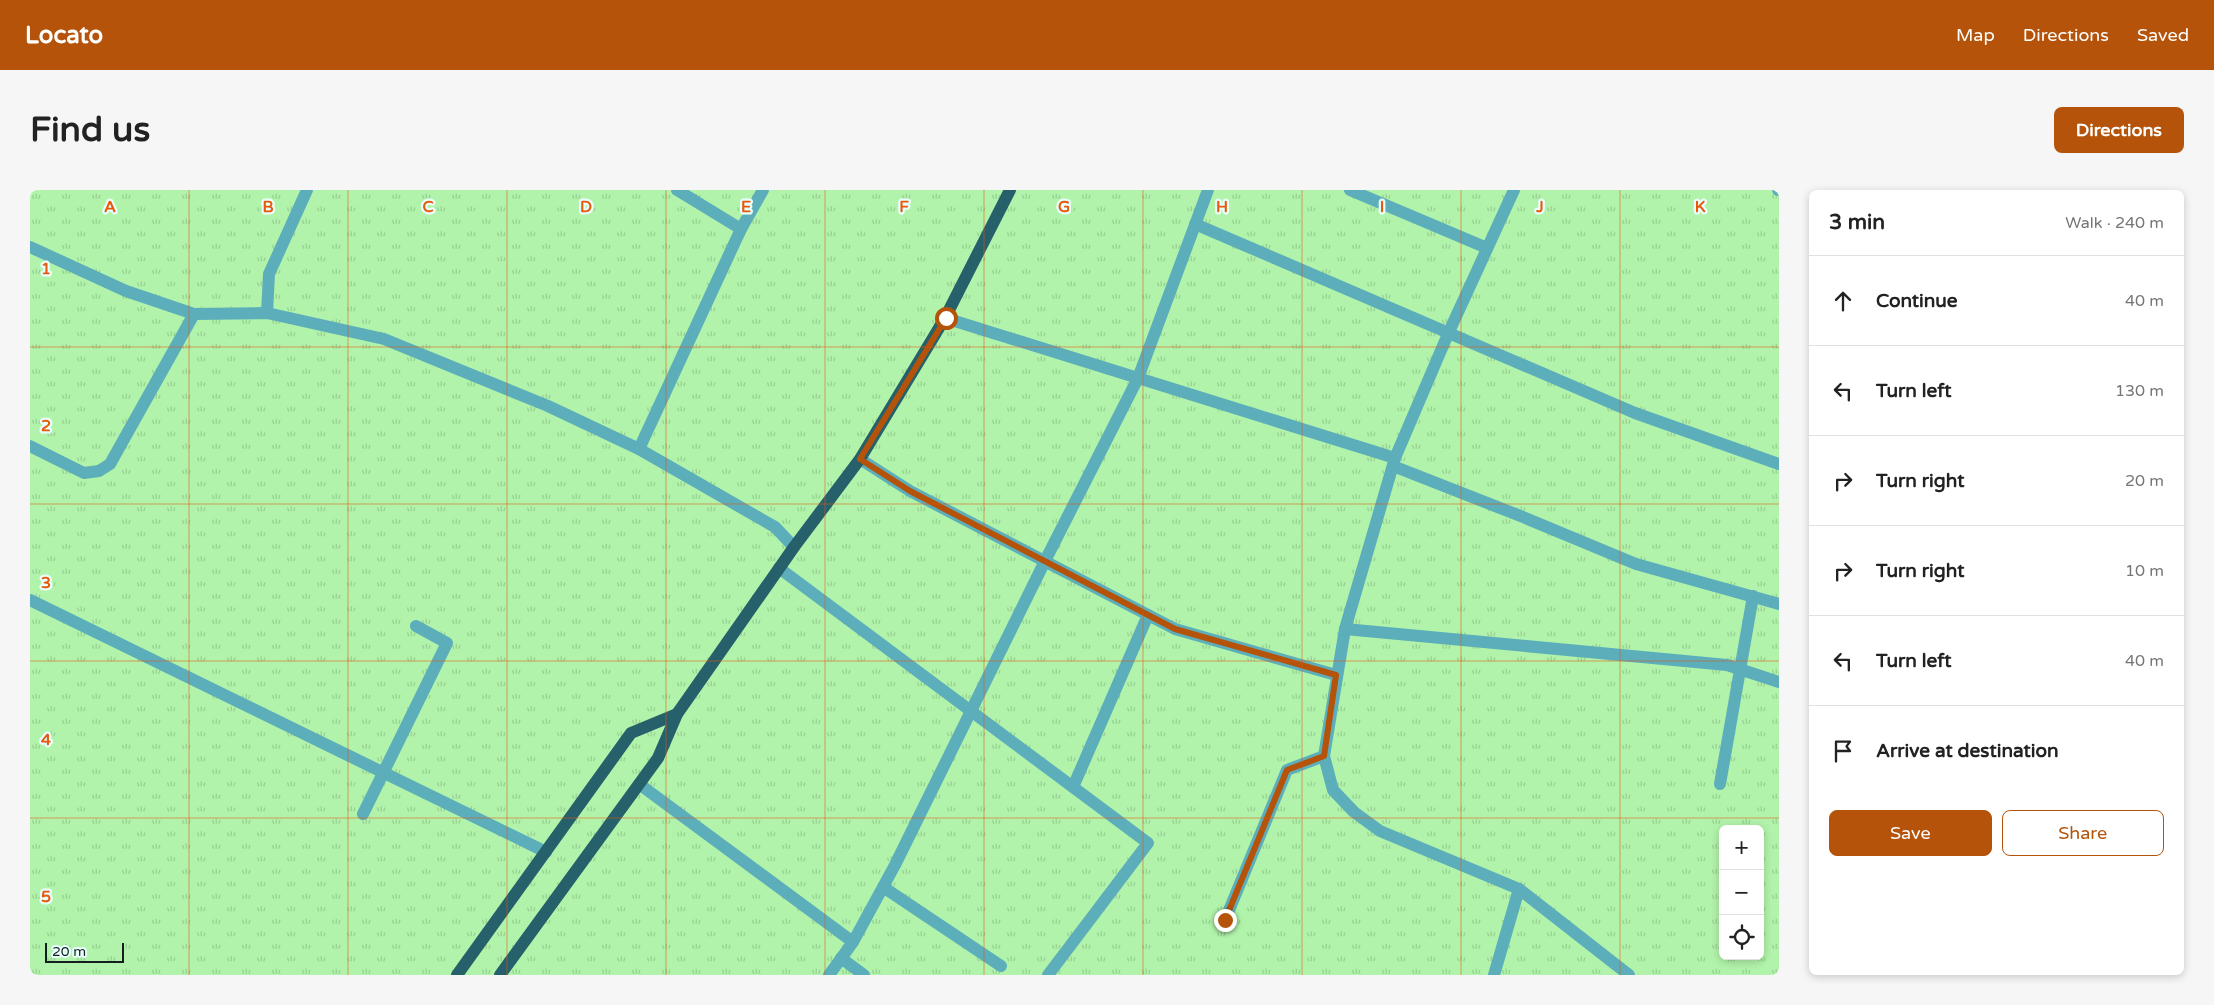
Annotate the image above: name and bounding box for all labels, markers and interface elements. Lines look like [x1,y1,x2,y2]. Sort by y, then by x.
text: Locato [25,21,103,50]
text: Map [1956,24,1995,46]
text: Directions [2023,24,2109,46]
text: Saved [2137,24,2189,46]
button: Directions [2054,107,2184,153]
text: Find us [30,109,150,151]
text: A [104,197,116,217]
text: B [262,197,274,217]
text: C [422,197,434,217]
text: D [580,197,592,217]
text: E [741,197,751,217]
text: F [899,197,909,217]
text: G [1058,197,1070,217]
text: H [1216,197,1228,217]
text: I [1380,197,1384,217]
text: J [1535,197,1544,217]
text: K [1695,197,1706,217]
text: 3 min [1829,210,1885,235]
text: Walk · 240 m [2065,213,2164,233]
text: 1 [41,259,51,279]
icon: ahead [1829,287,1857,315]
text: Continue [1876,290,1958,312]
text: 40 m [2125,291,2164,311]
route start [935,307,958,330]
icon: left [1829,377,1857,405]
text: Turn left [1876,380,1952,402]
text: 130 m [2115,381,2164,401]
text: 2 [41,416,51,436]
icon: right [1829,467,1857,495]
text: Turn right [1876,470,1964,492]
text: 20 m [2125,471,2164,491]
icon: right [1829,557,1857,585]
text: Turn right [1876,560,1964,582]
text: 10 m [2125,561,2164,581]
text: 3 [41,573,51,593]
icon: left [1829,647,1857,675]
text: Turn left [1876,650,1952,672]
text: 40 m [2125,651,2164,671]
text: 4 [41,730,51,750]
icon: arrive [1829,737,1857,765]
text: Arrive at destination [1876,740,2059,762]
button: Save [1829,810,1992,856]
button: Share [2002,810,2164,856]
map controls [1719,825,1764,960]
button: + [1719,825,1764,870]
button: − [1719,870,1764,915]
text: 5 [41,887,51,907]
route end [1214,909,1237,932]
button: locate [1719,915,1764,960]
scale bar [45,940,124,963]
text: 20 m [52,943,86,960]

